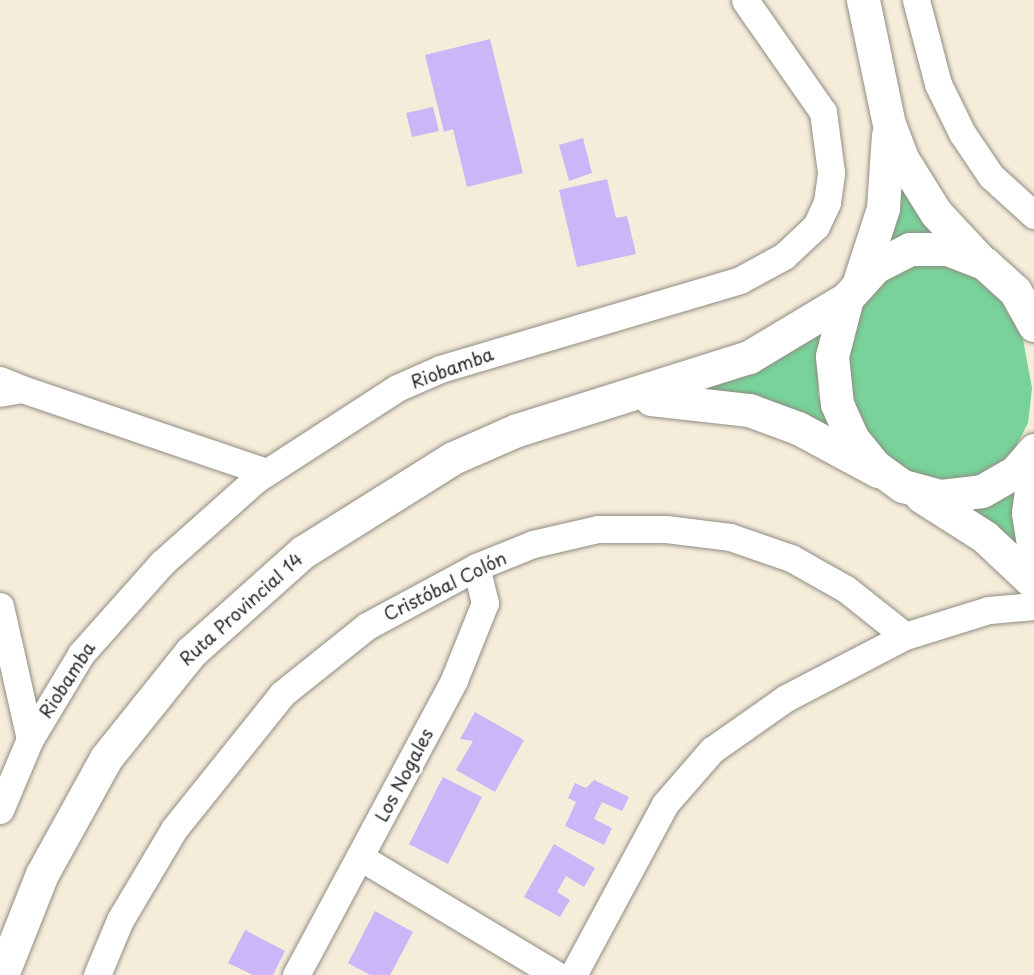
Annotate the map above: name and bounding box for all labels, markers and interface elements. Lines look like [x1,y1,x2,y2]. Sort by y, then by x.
street label: Riobamba [408,343,496,393]
street label: Cristóbal Colón [380,547,510,625]
street label: Ruta Provincial 14 [175,548,307,670]
street label: Riobamba [34,638,100,722]
street label: Los Nogales [370,724,438,826]

